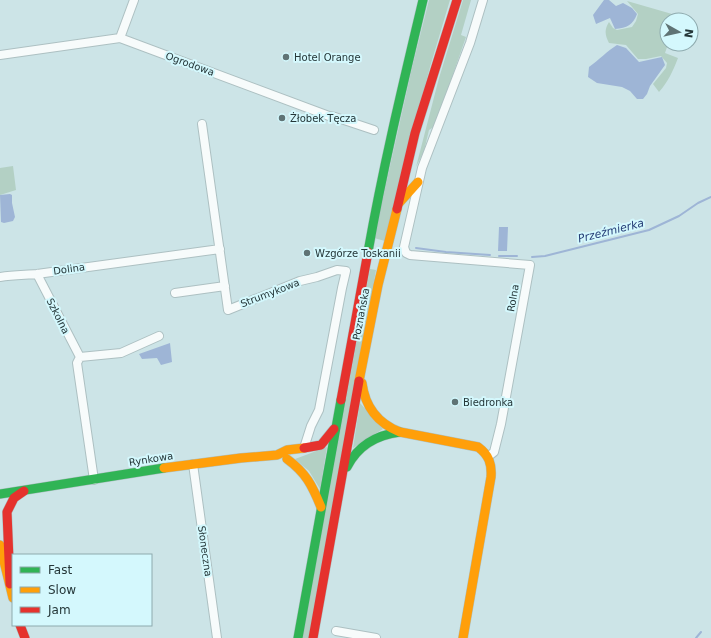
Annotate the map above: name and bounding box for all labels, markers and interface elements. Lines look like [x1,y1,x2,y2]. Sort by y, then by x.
north arrow [659,12,699,52]
text: N [681,28,695,39]
street label: Ogrodowa [164,50,216,78]
marker: Hotel Orange [281,52,291,62]
place label: Hotel Orange [294,52,361,63]
place label: Żłobek Tęcza [290,112,356,124]
marker: Żłobek Tęcza [277,113,287,123]
water label: Przeźmierka [577,216,646,245]
marker: Wzgórze Toskanii [302,248,312,258]
place label: Wzgórze Toskanii [315,248,401,259]
street label: Dolina [52,261,86,277]
street label: Strumykowa [239,277,301,309]
street label: Rolna [505,283,521,313]
street label: Poznańska [351,287,371,341]
street label: Szkolna [44,296,72,336]
marker: Biedronka [450,397,460,407]
place label: Biedronka [463,397,513,408]
street label: Rynkowa [128,450,174,468]
street label: Słoneczna [196,525,214,577]
legend [12,554,152,626]
text: Fast [48,563,72,577]
text: Slow [48,583,76,597]
text: Jam [47,603,71,617]

